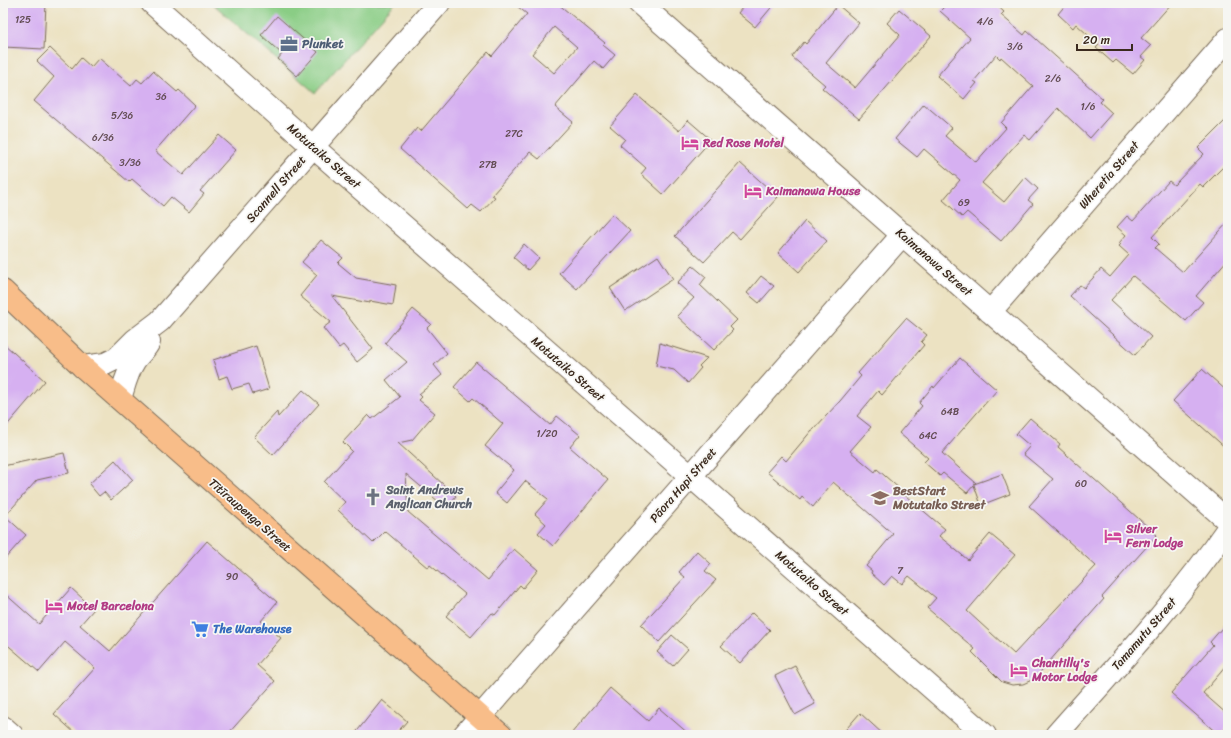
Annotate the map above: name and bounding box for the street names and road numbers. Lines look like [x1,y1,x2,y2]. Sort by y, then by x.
street label: Motutaiko Street [282,117,367,195]
street label: Wheretia Street [1073,135,1146,214]
street label: Scannell Street [240,150,312,228]
street label: Kaimanawa Street [890,222,978,303]
street label: Motutaiko Street [526,330,611,408]
street label: Pāora Hapi Street [644,442,722,528]
street label: Tītīraupenga Street [203,473,297,557]
street label: Motutaiko Street [770,544,855,622]
street label: Tamamutu Street [1106,591,1183,676]

